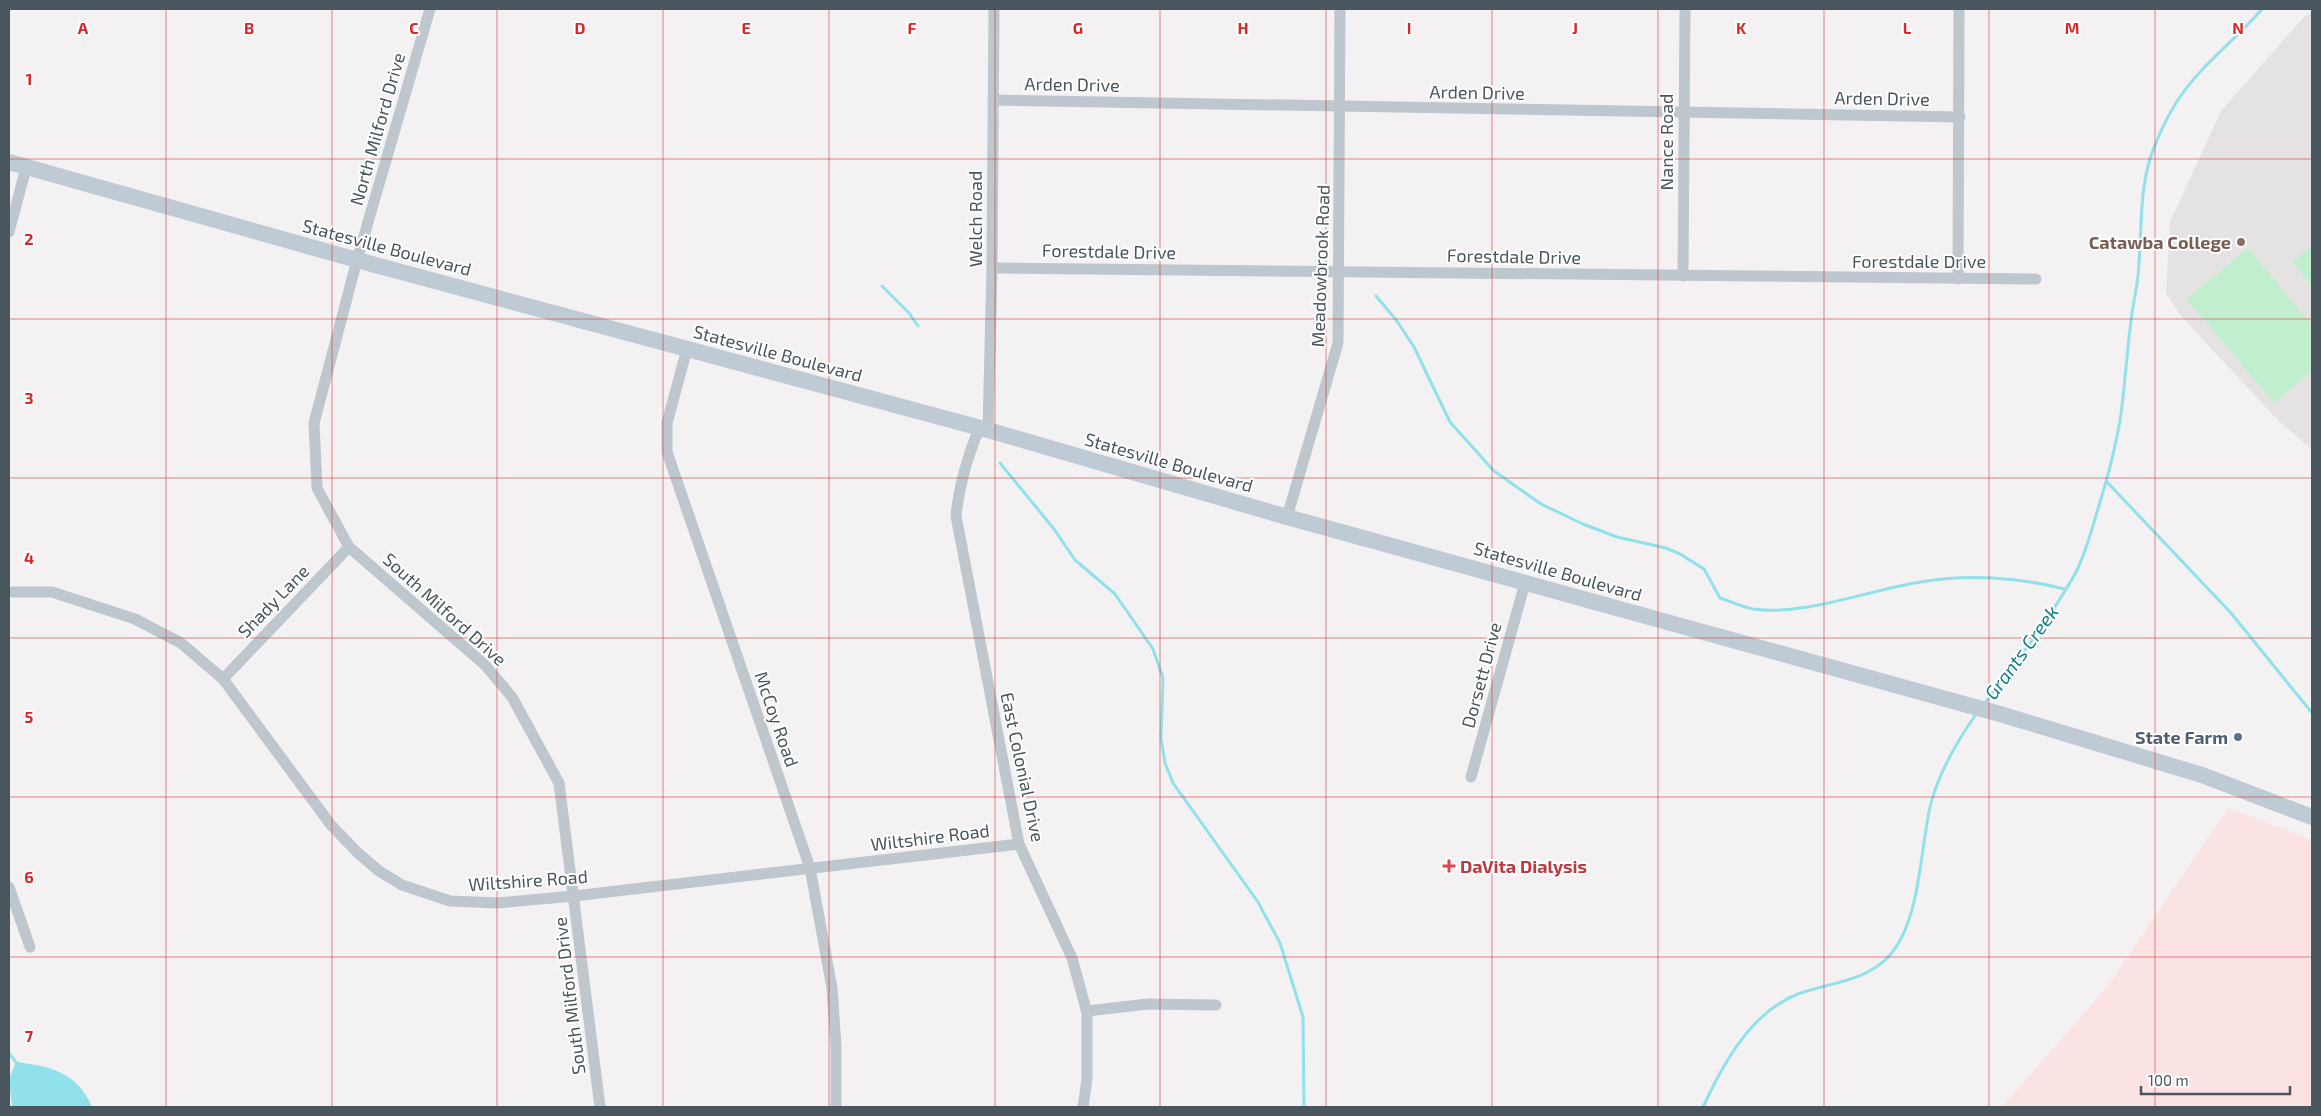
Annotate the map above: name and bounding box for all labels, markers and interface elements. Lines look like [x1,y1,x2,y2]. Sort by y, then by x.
text: A [78,18,89,37]
text: B [244,18,254,37]
text: C [409,18,419,37]
text: D [575,18,586,37]
text: E [741,18,751,37]
text: F [908,18,917,37]
text: G [1073,18,1083,37]
text: H [1237,18,1249,37]
text: I [1407,18,1411,37]
text: J [1572,18,1578,37]
text: K [1736,18,1747,37]
text: L [1903,18,1912,37]
text: M [2065,18,2079,37]
text: N [2232,18,2244,37]
street label: North Milford Drive [345,50,409,208]
text: 1 [26,69,32,88]
street label: Arden Drive [1024,72,1120,96]
street label: Arden Drive [1429,80,1525,104]
street label: Arden Drive [1834,86,1930,110]
street label: Nance Road [1655,94,1677,190]
street label: Welch Road [964,171,986,267]
street label: Meadowbrook Road [1306,184,1334,348]
street label: Statesville Boulevard [300,214,474,280]
text: 2 [24,229,34,248]
place label: Catawba College [2089,231,2231,253]
marker: Catawba College [2235,236,2247,248]
street label: Forestdale Drive [1042,239,1176,263]
street label: Forestdale Drive [1447,244,1581,268]
street label: Forestdale Drive [1852,250,1986,272]
street label: Statesville Boulevard [691,320,865,386]
text: 3 [24,388,34,407]
street label: Statesville Boulevard [1082,427,1256,497]
street label: Statesville Boulevard [1471,536,1645,606]
text: 4 [24,548,34,567]
street label: South Milford Drive [379,548,511,670]
street label: Shady Lane [233,560,313,642]
water label: Grants Creek [1979,600,2063,703]
street label: Dorsett Drive [1456,620,1506,730]
street label: McCoy Road [750,668,804,770]
street label: East Colonial Drive [996,690,1050,844]
text: 5 [25,707,34,726]
place label: State Farm [2135,726,2228,748]
marker: State Farm [2232,731,2244,743]
street label: Wiltshire Road [869,819,991,855]
place label: DaVita Dialysis [1460,855,1587,877]
marker: DaVita Dialysis [1442,859,1456,873]
street label: Wiltshire Road [467,865,589,895]
text: 6 [24,867,34,886]
street label: South Milford Drive [548,916,590,1076]
text: 7 [25,1026,34,1045]
scale bar [2141,1064,2290,1096]
text: 100 m [2148,1071,2189,1089]

